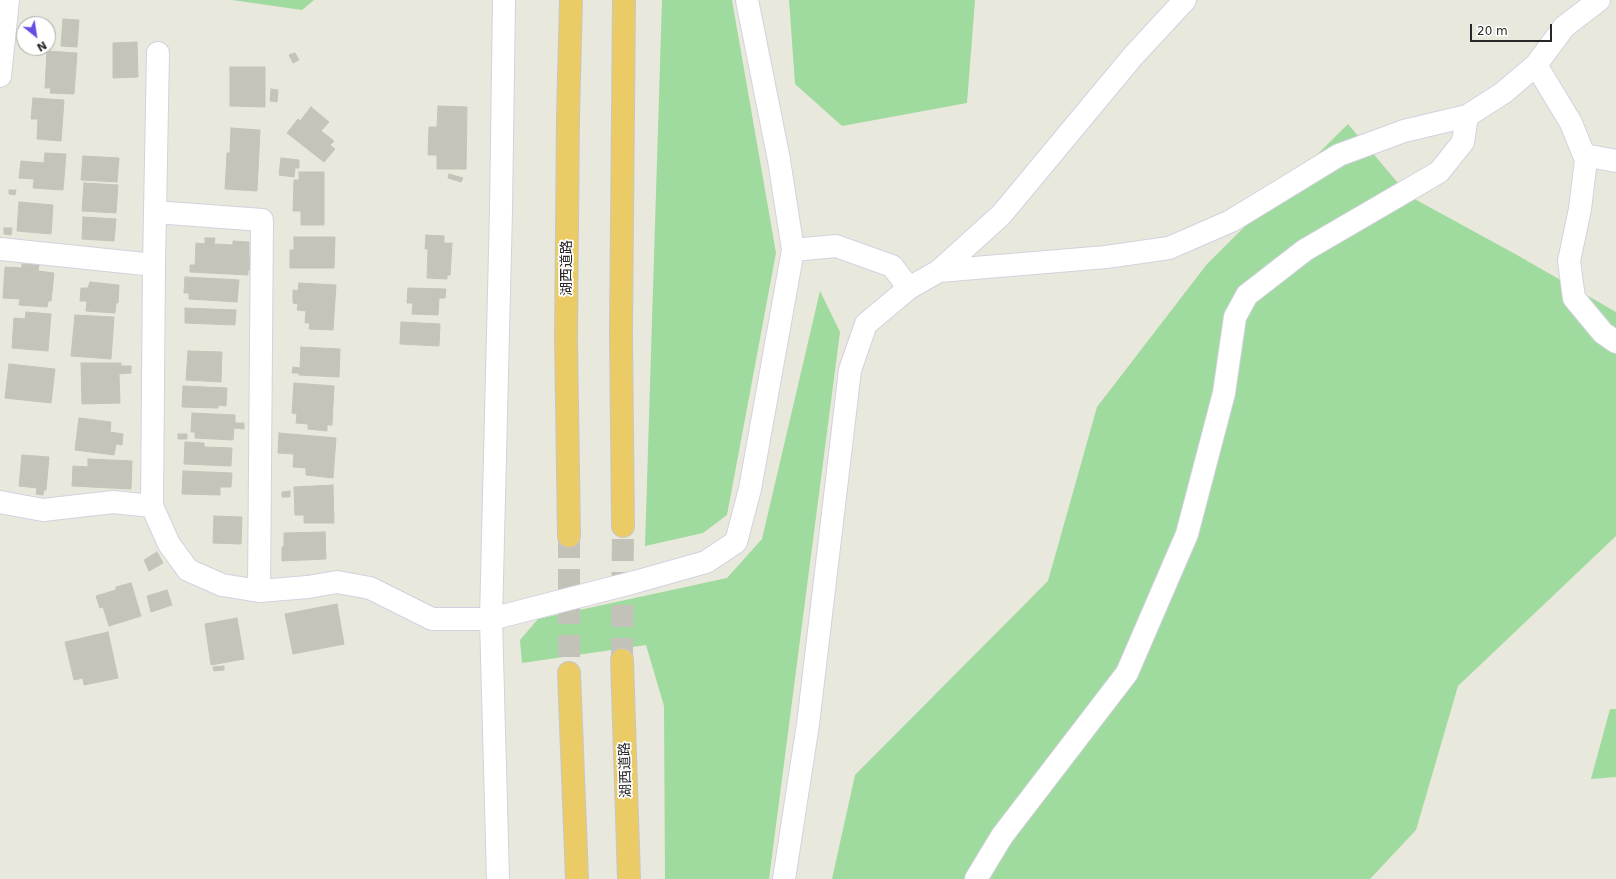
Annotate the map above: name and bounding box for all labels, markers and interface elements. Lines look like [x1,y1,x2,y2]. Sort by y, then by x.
north arrow [16,16,56,56]
scale bar [1472,16,1554,42]
text: 20 m [1477,24,1508,38]
text: N [35,38,49,54]
street label: 湖西道路 [559,240,575,296]
street label: 湖西道路 [617,742,635,798]

